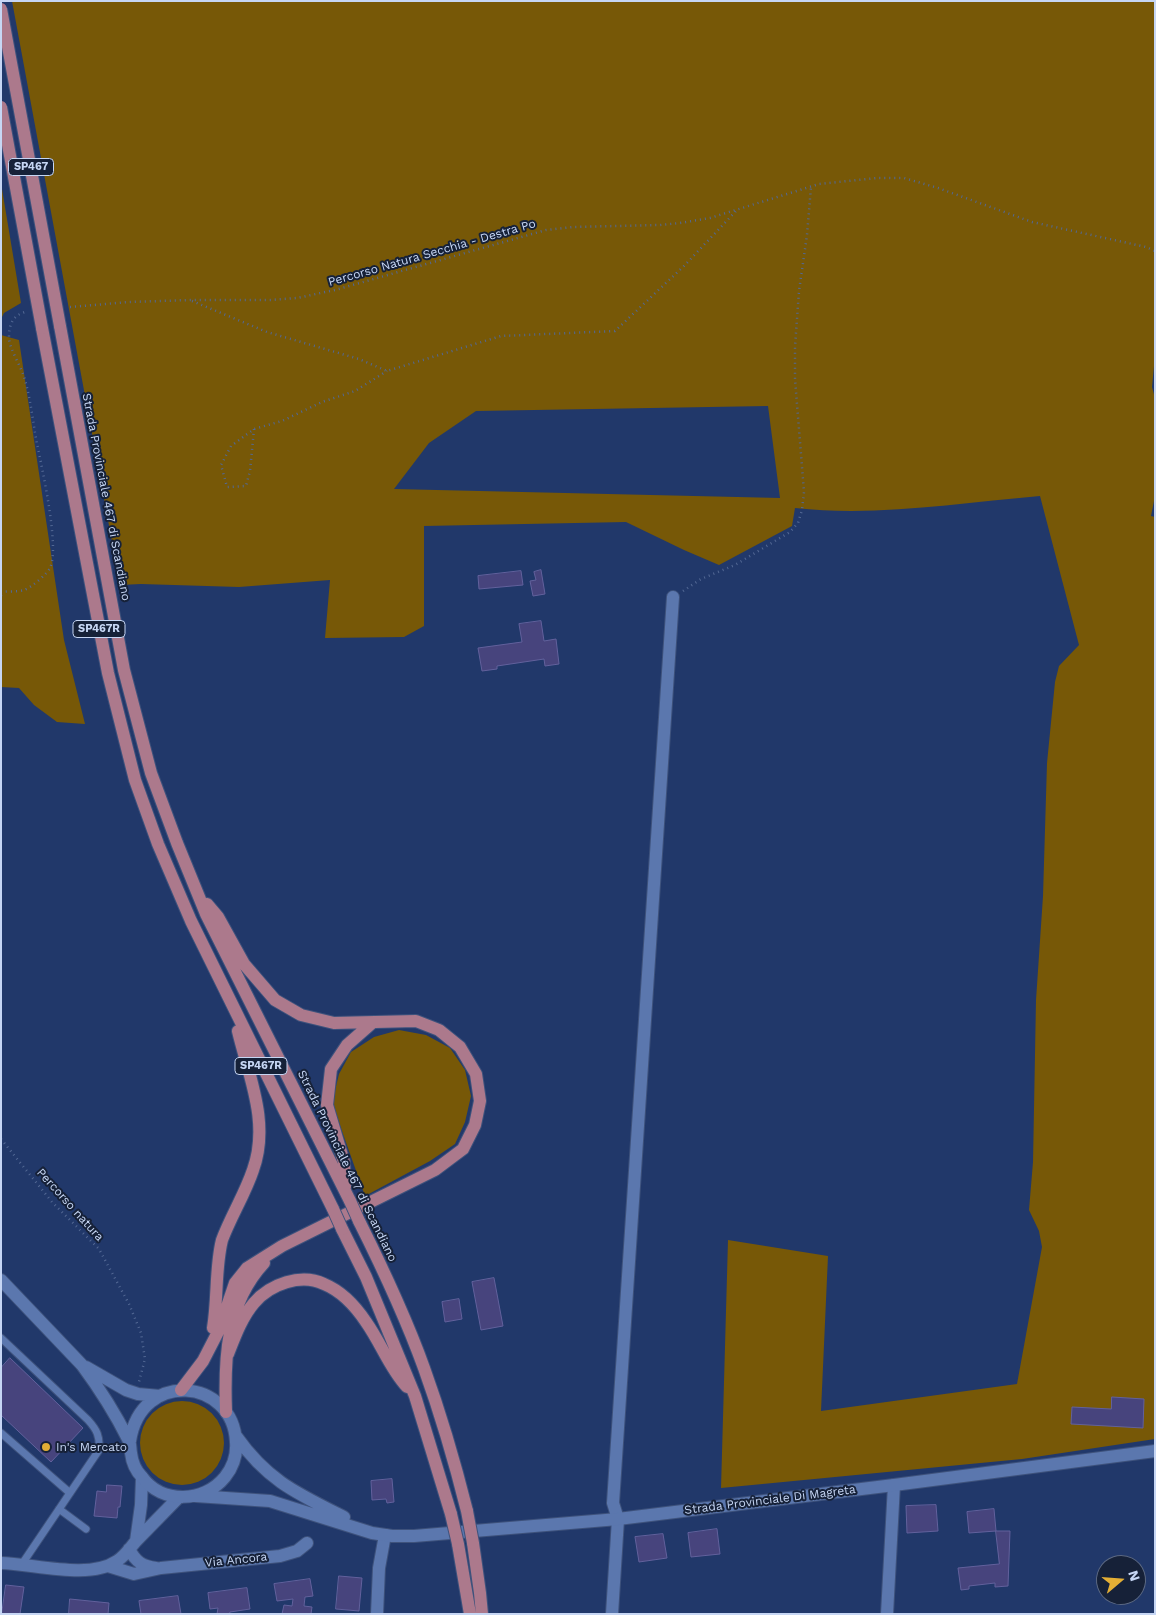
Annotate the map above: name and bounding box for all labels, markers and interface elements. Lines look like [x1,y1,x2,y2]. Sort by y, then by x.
road number: SP467 [8,158,54,176]
street label: Percorso Natura Secchia - Destra Po [327,216,537,290]
street label: Strada Provinciale 467 di Scandiano [79,392,133,602]
road number: SP467R [73,620,125,638]
road number: SP467R [235,1058,287,1074]
street label: Strada Provinciale 467 di Scandiano [294,1068,400,1264]
street label: Percorso natura [34,1166,106,1244]
place label: In's Mercato [56,1440,127,1454]
marker: In's Mercato [40,1441,52,1453]
street label: Strada Provinciale Di Magreta [683,1482,857,1518]
street label: Via Ancora [204,1550,268,1570]
north arrow [1096,1555,1146,1605]
text: N [1125,1568,1144,1583]

